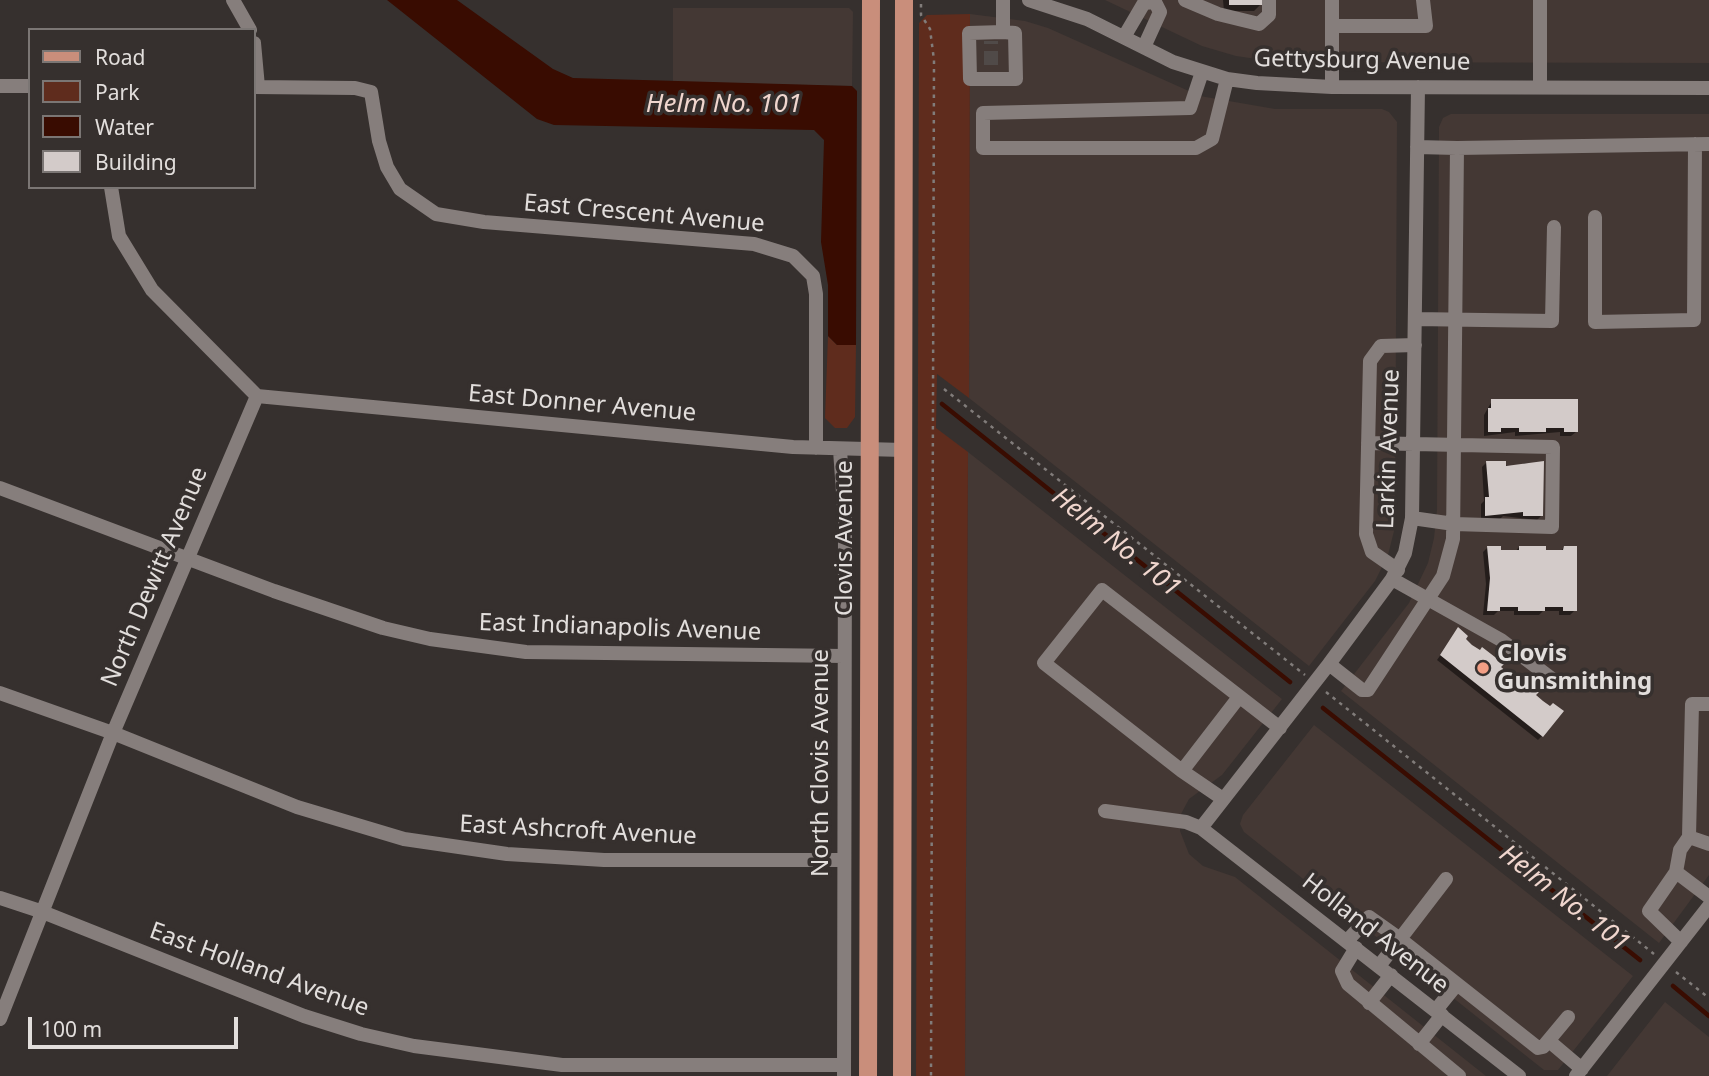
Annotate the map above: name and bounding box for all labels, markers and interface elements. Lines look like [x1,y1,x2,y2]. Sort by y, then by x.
legend [28,28,256,189]
text: Road [95,43,145,71]
street label: Gettysburg Avenue [1253,45,1471,77]
text: Park [95,78,139,106]
water label: Helm No. 101 [646,89,802,121]
text: Water [95,113,154,141]
text: Building [95,148,177,176]
street label: East Crescent Avenue [522,189,766,239]
street label: Larkin Avenue [1372,368,1406,530]
street label: East Donner Avenue [467,380,697,428]
street label: Clovis Avenue [831,460,859,616]
street label: North Dewitt Avenue [96,463,214,691]
water label: Helm No. 101 [1045,482,1187,604]
street label: East Indianapolis Avenue [478,609,762,647]
place label: Clovis Gunsmithing [1497,640,1652,696]
street label: North Clovis Avenue [807,649,835,877]
marker: Clovis Gunsmithing [1475,660,1491,676]
street label: East Ashcroft Avenue [459,810,697,852]
water label: Helm No. 101 [1493,839,1635,959]
street label: Holland Avenue [1296,868,1454,1000]
street label: East Holland Avenue [145,917,373,1023]
scale bar [32,1002,242,1046]
text: 100 m [41,1015,102,1043]

